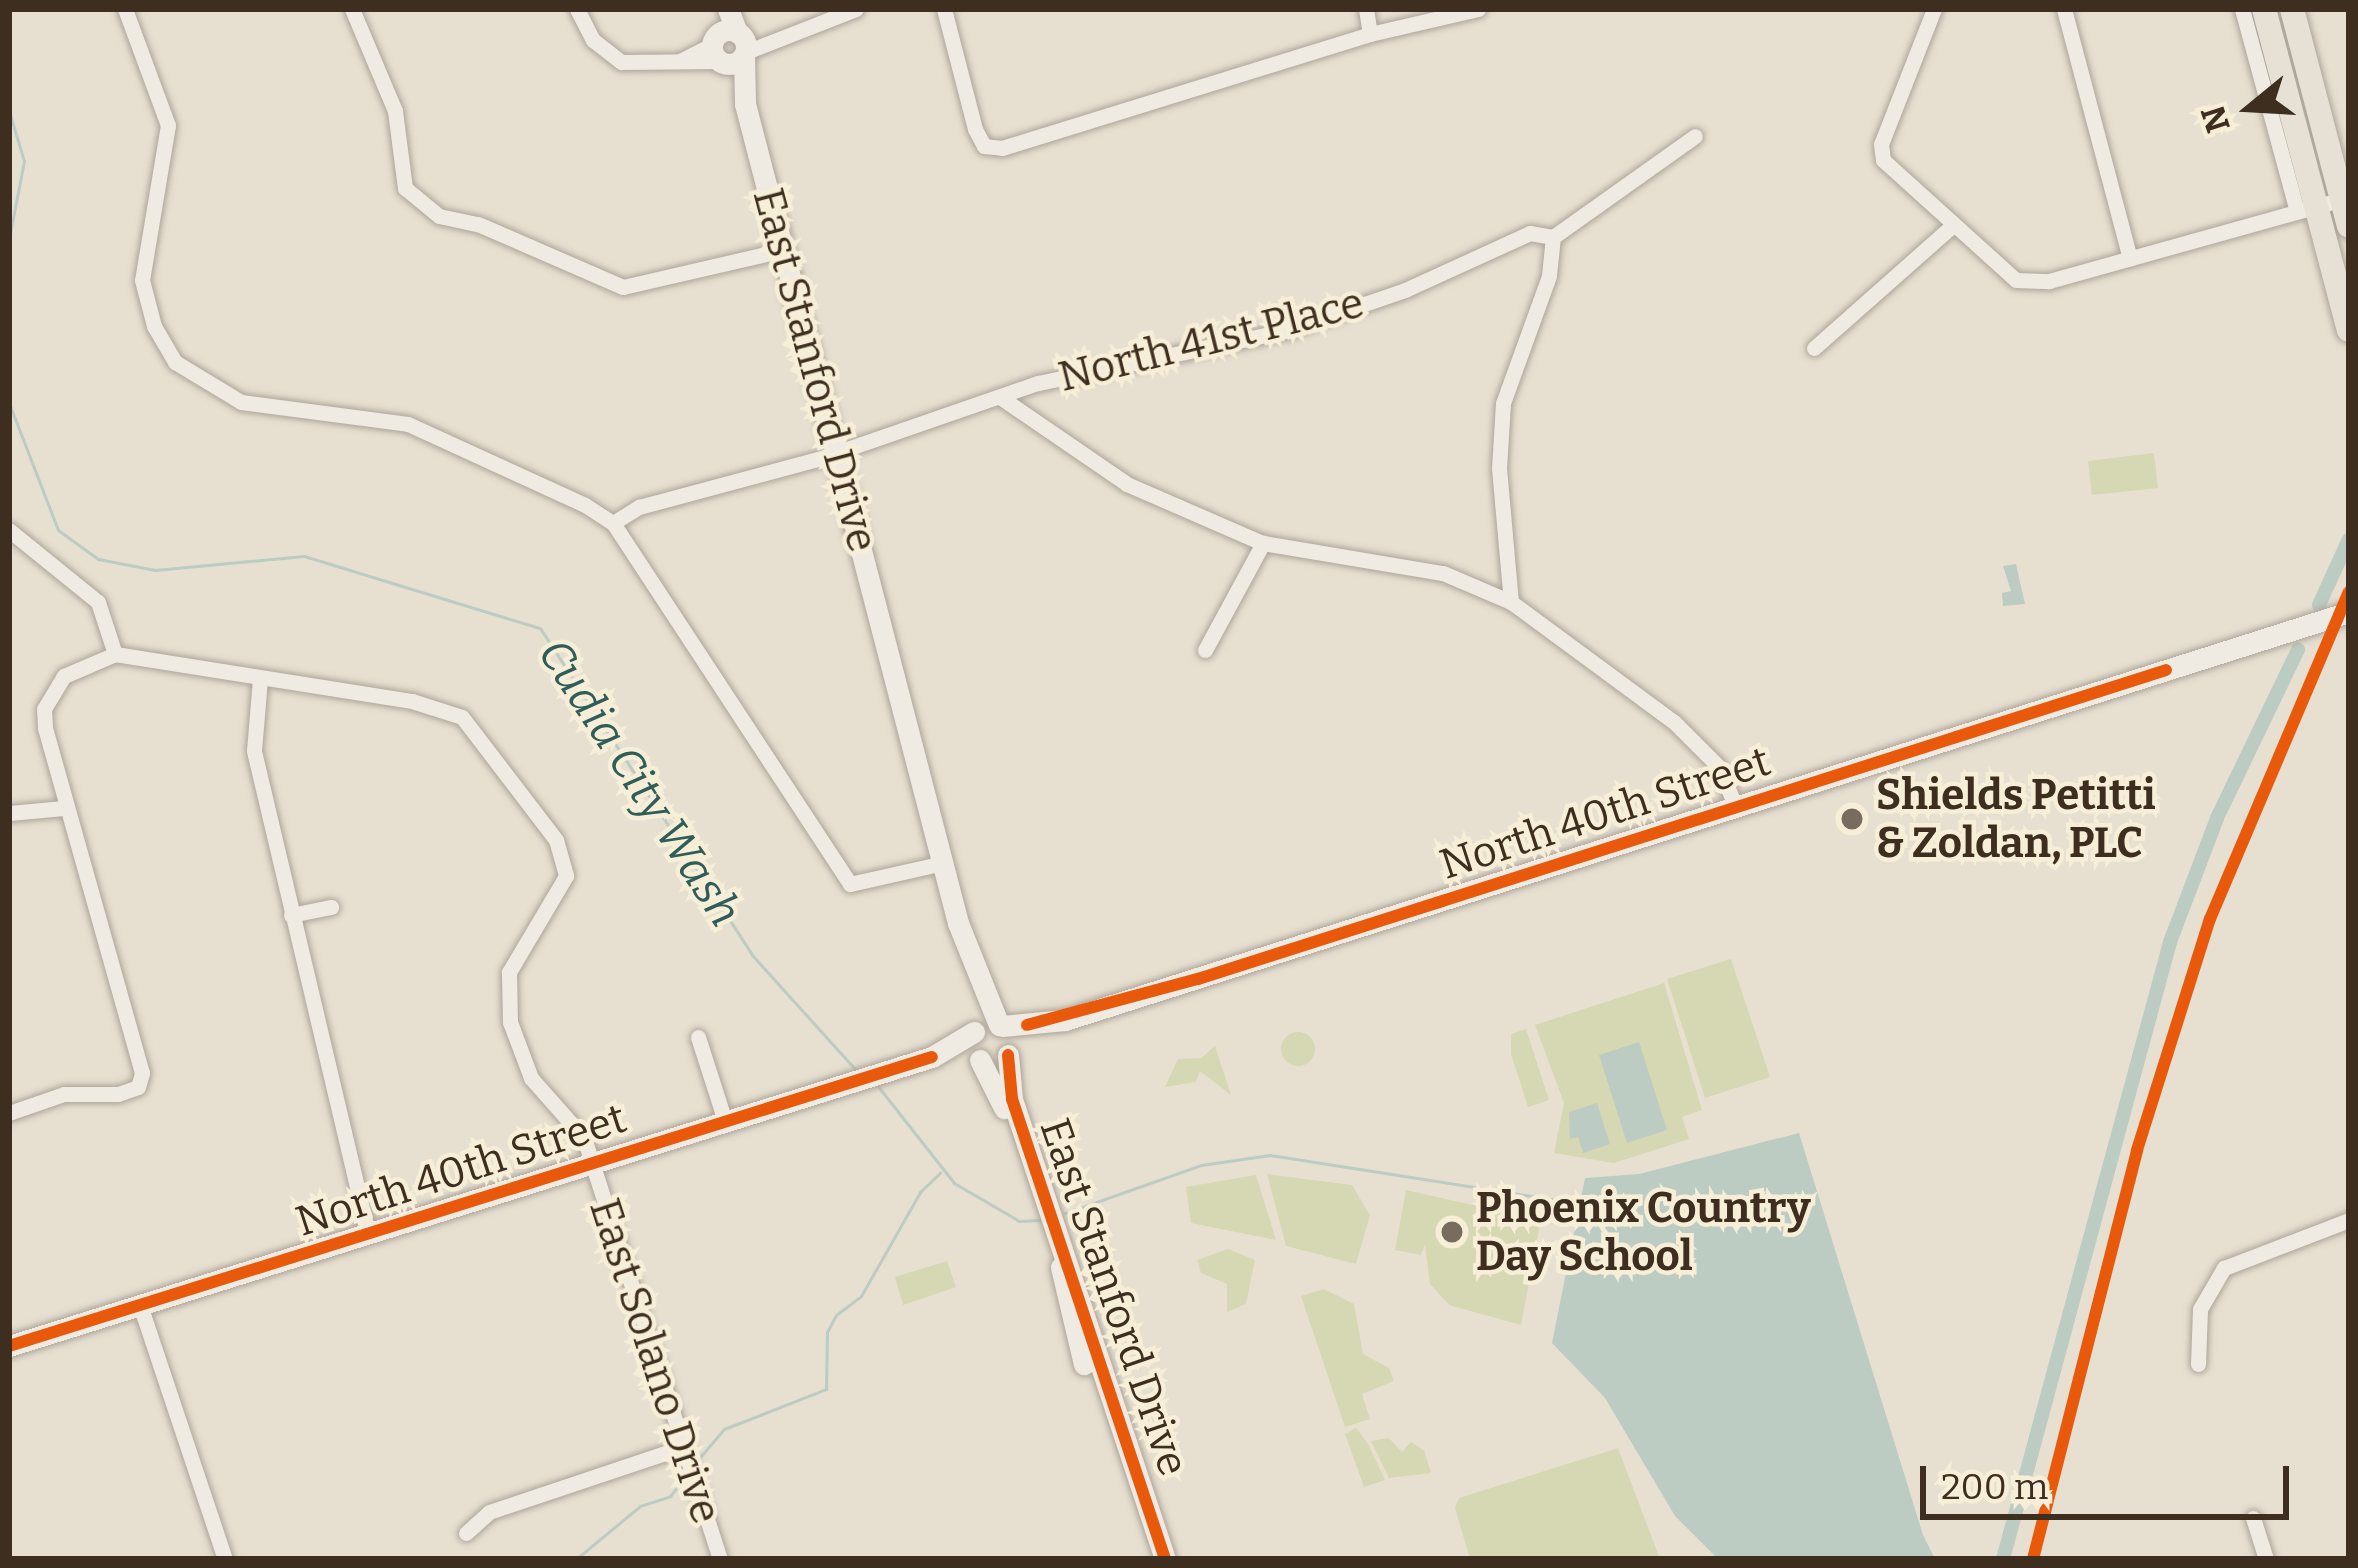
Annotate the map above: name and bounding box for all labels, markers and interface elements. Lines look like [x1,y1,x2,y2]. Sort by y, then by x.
north arrow [2190,48,2310,168]
text: N [2193,101,2239,137]
street label: East Stanford Drive [742,183,888,557]
street label: North 41st Place [1053,278,1369,402]
water label: Cudia City Wash [526,630,752,936]
street label: North 40th Street [1434,736,1776,890]
place label: Shields Petitti & Zoldan, PLC [1876,770,2156,868]
marker: Shields Petitti & Zoldan, PLC [1839,806,1865,832]
street label: North 40th Street [290,1093,632,1247]
street label: East Stanford Drive [1029,1112,1199,1482]
place label: Phoenix Country Day School [1476,1183,1811,1282]
street label: East Solano Drive [579,1193,731,1529]
marker: Phoenix Country Day School [1439,1219,1465,1245]
scale bar [1926,1442,2295,1516]
text: 200 m [1941,1465,2048,1509]

